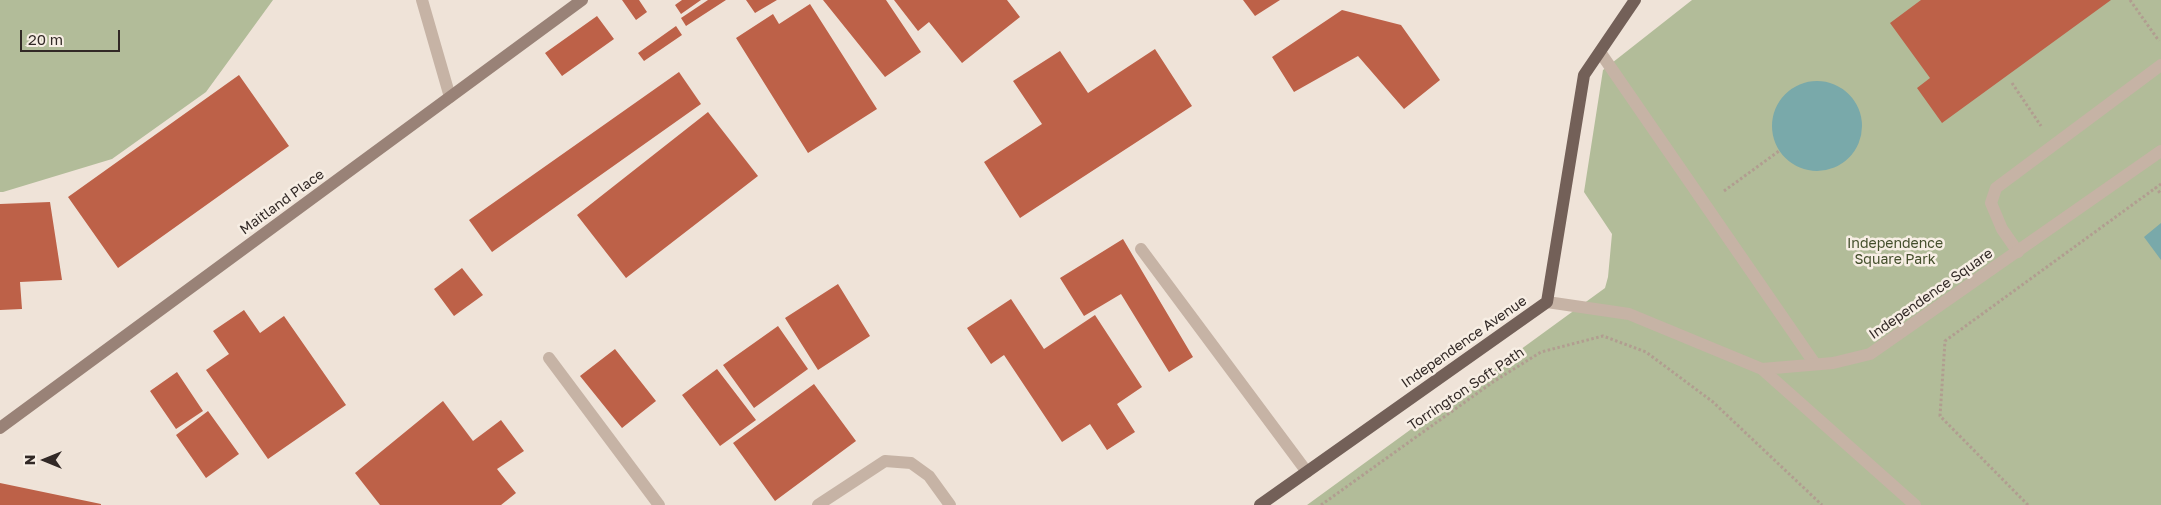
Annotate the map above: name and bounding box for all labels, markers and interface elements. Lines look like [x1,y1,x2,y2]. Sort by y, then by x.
scale bar [22,20,122,52]
text: 20 m [28,30,63,48]
street label: Maitland Place [237,166,327,238]
park label: Independence Square Park [1847,236,1943,268]
street label: Independence Square [1866,245,1996,343]
street label: Independence Avenue [1398,292,1530,392]
street label: Torrington Soft Path [1405,344,1527,434]
north arrow [20,435,70,485]
text: N [21,455,38,465]

